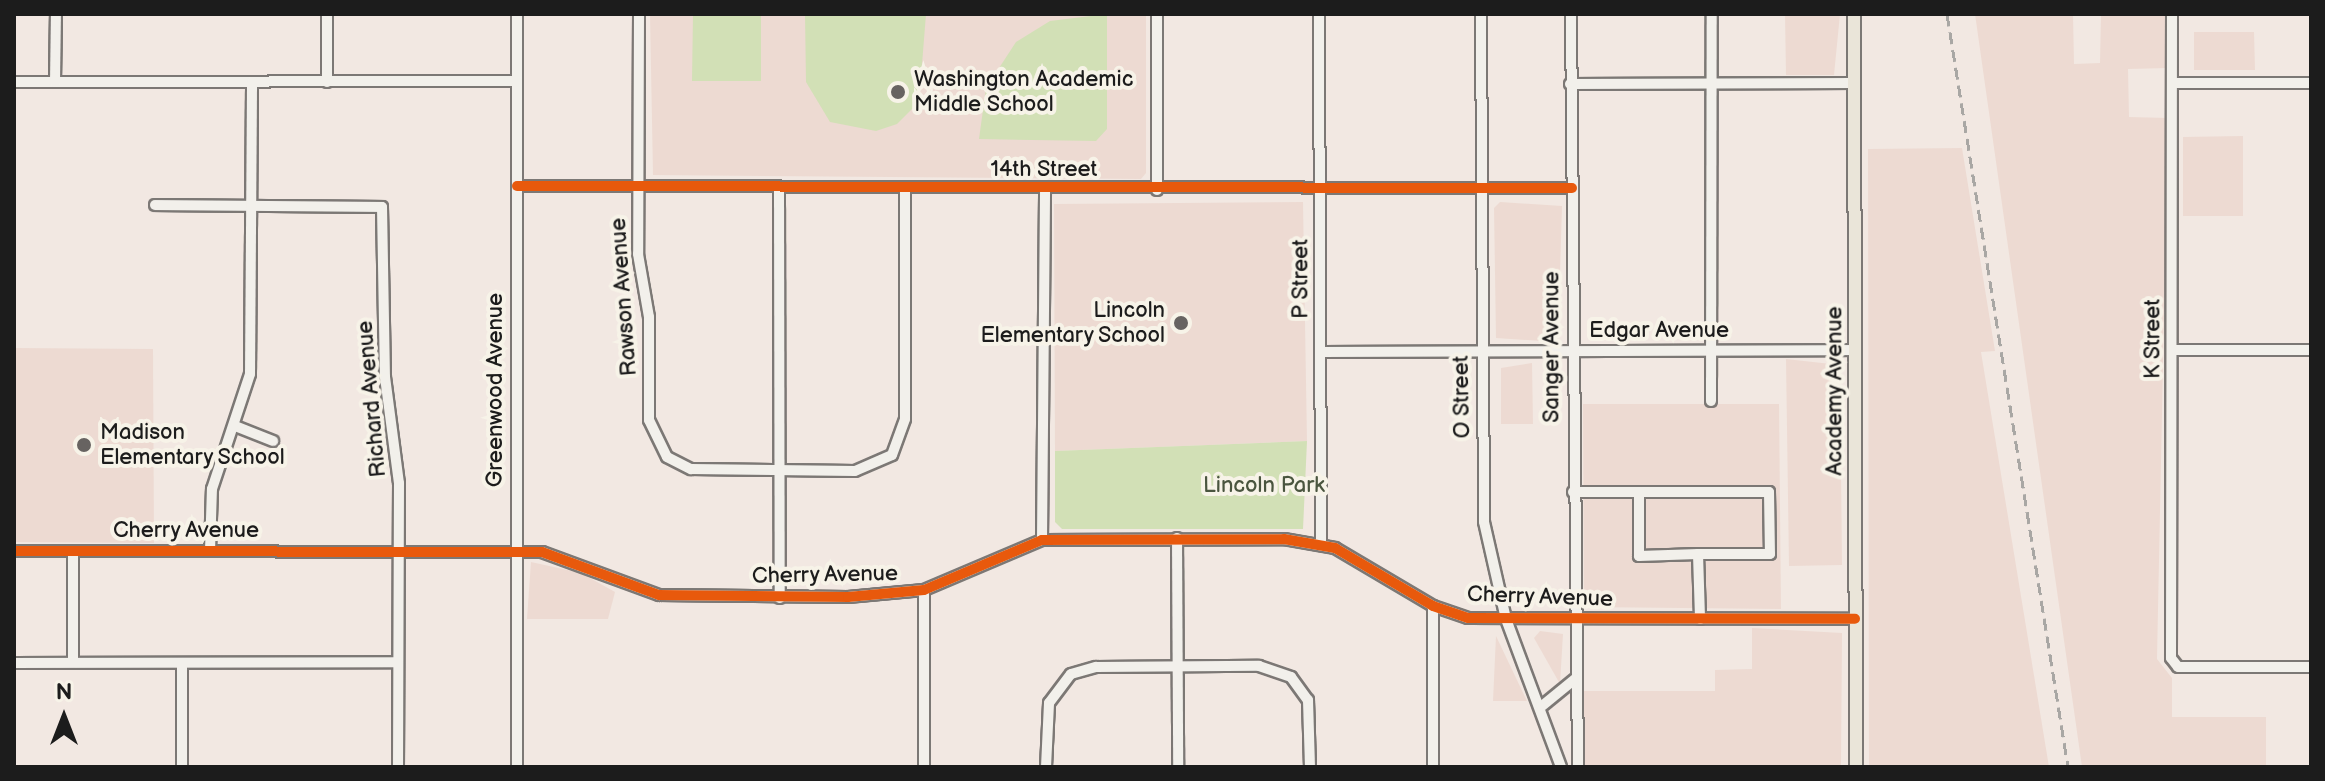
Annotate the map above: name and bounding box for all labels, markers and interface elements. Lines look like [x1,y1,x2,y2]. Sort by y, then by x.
place label: Washington Academic Middle School [914,66,1133,118]
marker: Washington Academic Middle School [889,83,907,101]
street label: 14th Street [990,157,1098,183]
street label: Rawson Avenue [605,217,643,377]
street label: P Street [1288,239,1314,319]
street label: Sanger Avenue [1539,271,1565,423]
street label: Greenwood Avenue [483,293,509,487]
place label: Lincoln Elementary School [979,297,1165,348]
street label: K Street [2140,299,2166,379]
street label: Academy Avenue [1822,306,1848,476]
marker: Lincoln Elementary School [1172,314,1190,332]
street label: Edgar Avenue [1589,318,1729,344]
street label: Richard Avenue [352,320,392,478]
street label: O Street [1448,355,1476,439]
place label: Madison Elementary School [100,419,286,470]
marker: Madison Elementary School [75,436,93,454]
park label: Lincoln Park [1203,473,1325,499]
street label: Cherry Avenue [112,518,260,544]
street label: Cherry Avenue [751,561,899,589]
street label: Cherry Avenue [1466,581,1614,613]
north arrow [24,677,104,757]
text: N [56,679,72,706]

